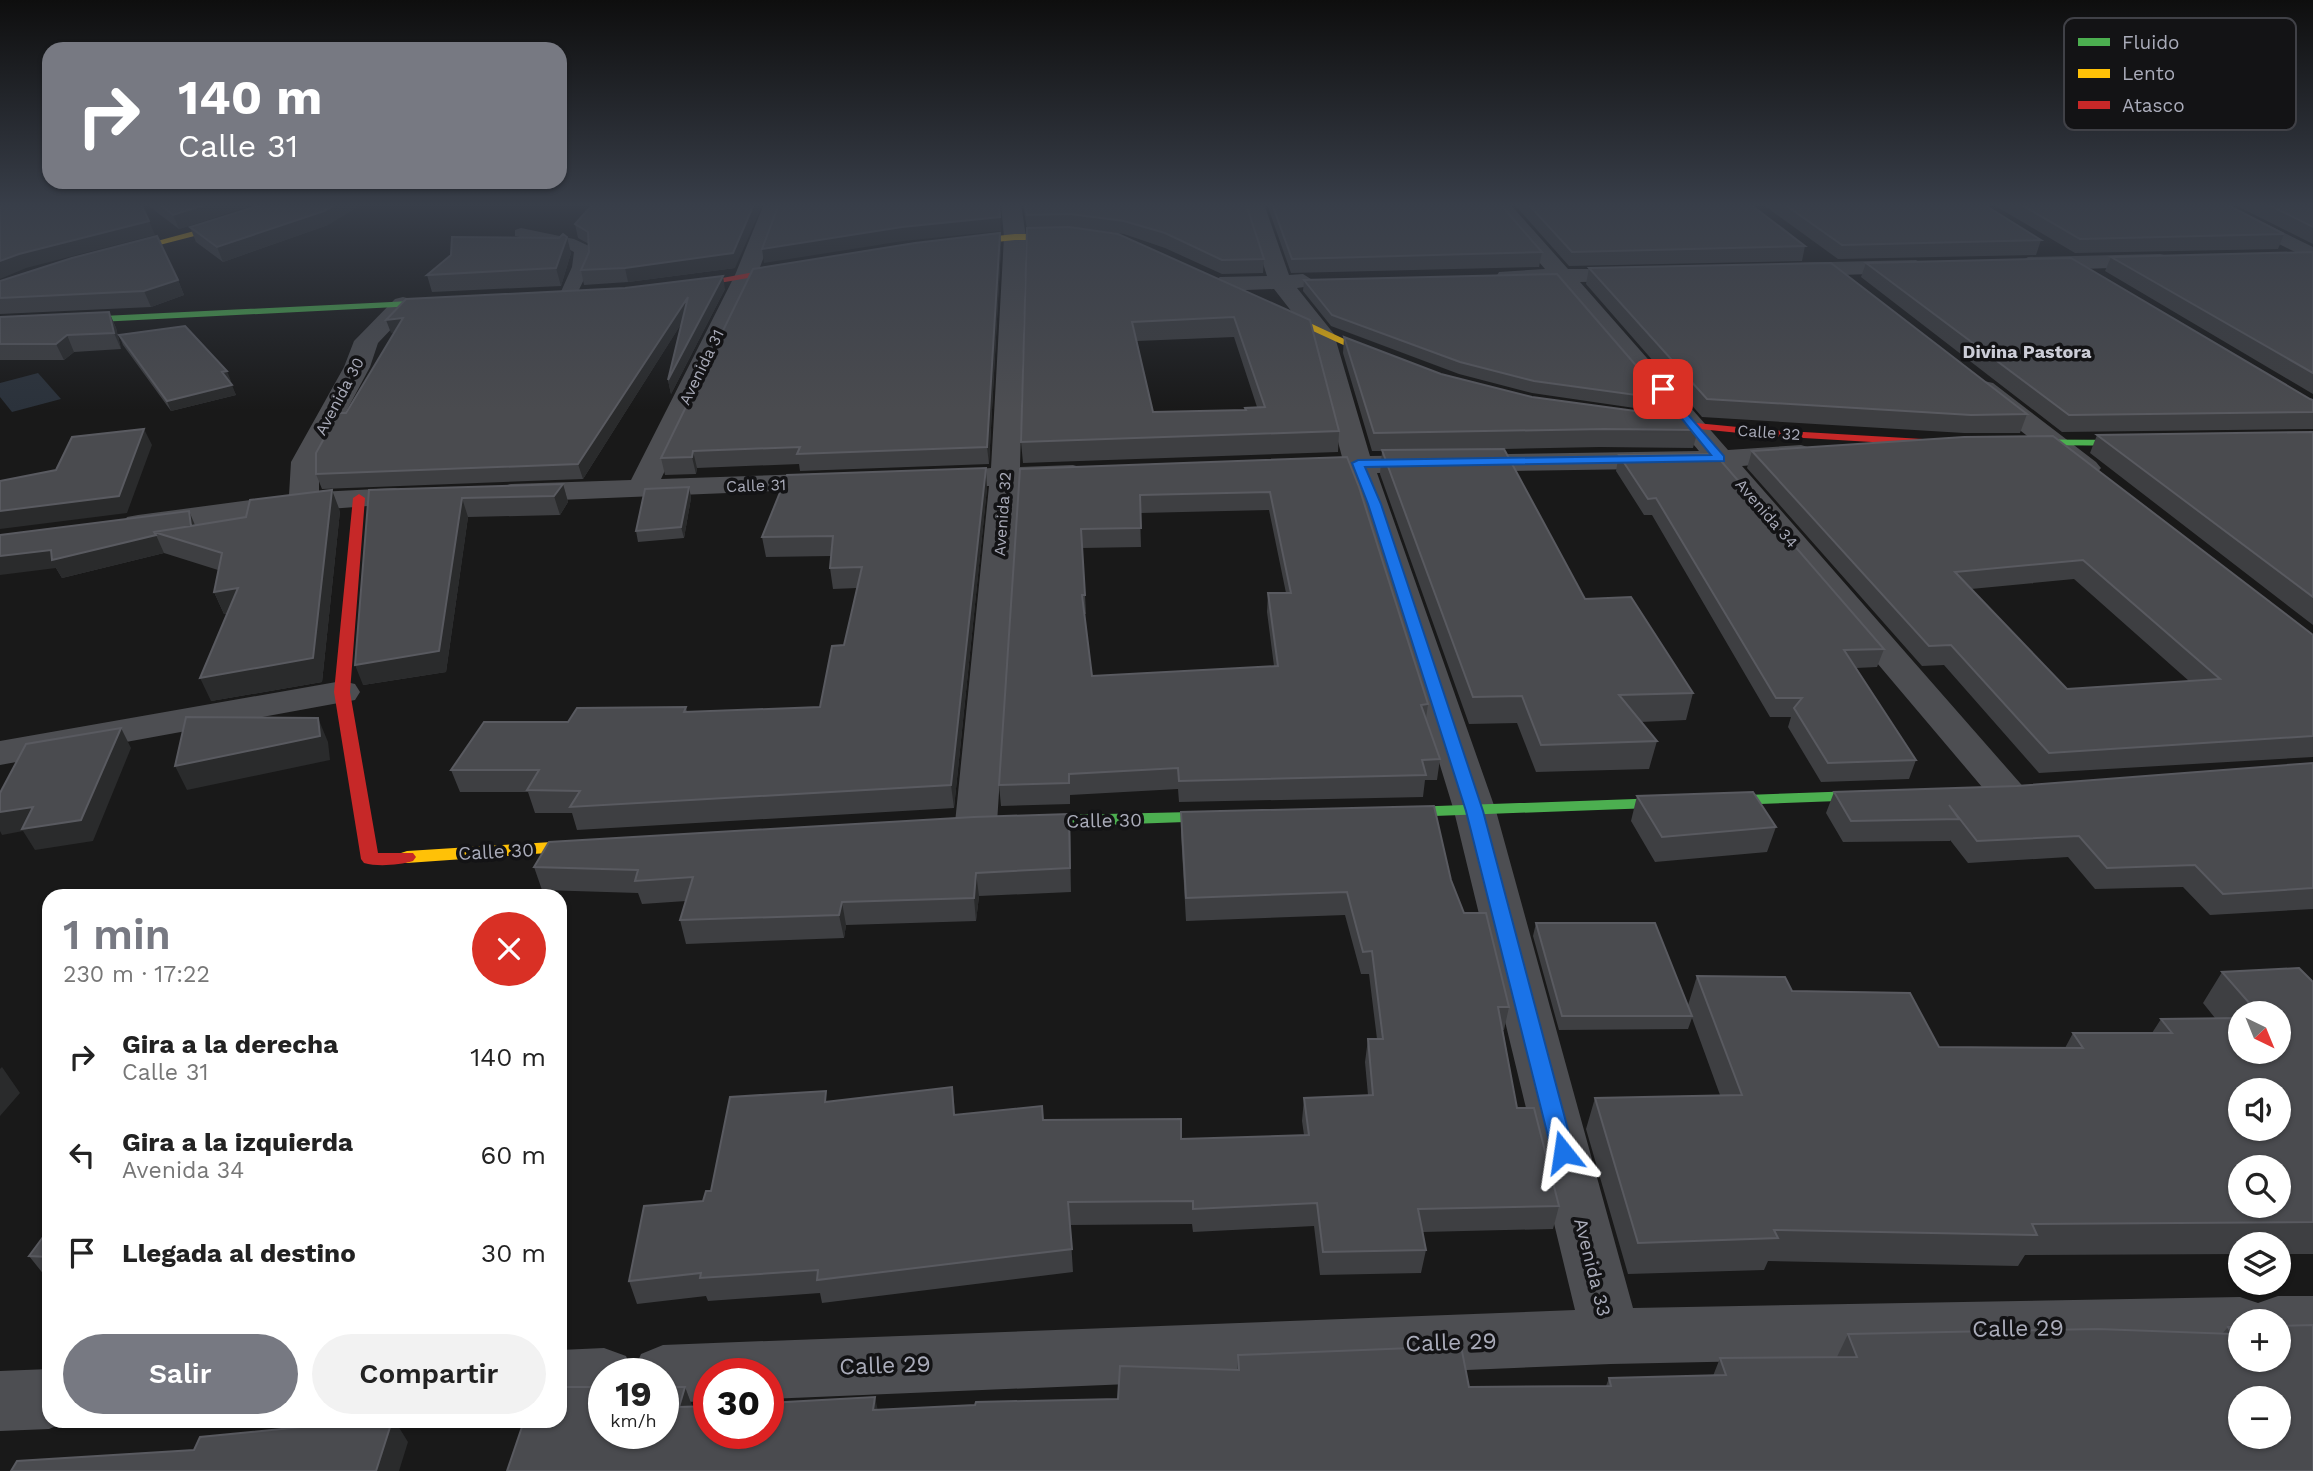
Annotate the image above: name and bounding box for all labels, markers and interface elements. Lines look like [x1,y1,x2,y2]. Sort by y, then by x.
legend [2064,18,2296,130]
text: Fluido [2122,31,2180,54]
text: Lento [2122,62,2175,85]
text: 140 m [178,68,322,126]
icon: right [63,70,154,161]
text: Atasco [2122,94,2185,117]
text: Calle 31 [178,127,298,165]
street label: Avenida 31 [675,326,728,408]
district label: Divina Pastora [1963,341,2092,362]
street label: Avenida 30 [311,354,368,438]
pin [1633,359,1693,419]
icon: arrive [1644,370,1682,408]
street label: Calle 32 [1737,421,1801,444]
street label: Avenida 32 [990,471,1015,557]
street label: Calle 31 [726,475,786,496]
street label: Avenida 34 [1732,475,1802,552]
street label: Calle 30 [1066,808,1142,833]
street label: Calle 30 [458,838,534,865]
text: 1 min [63,910,171,959]
button: close [472,912,546,986]
text: 230 m · 17:22 [63,961,210,988]
north arrow [2228,1001,2291,1064]
map controls [2228,1001,2291,1449]
text: Gira a la derecha [122,1029,338,1059]
icon: right [63,1038,101,1076]
text: 140 m [470,1042,546,1072]
text: Calle 31 [122,1059,208,1086]
button: sound [2228,1078,2291,1141]
position arrow [1526,1115,1600,1189]
text: Gira a la izquierda [122,1127,353,1157]
icon: left [63,1136,101,1174]
text: 60 m [480,1140,546,1170]
button: search [2228,1155,2291,1218]
text: Avenida 34 [122,1157,244,1184]
street label: Avenida 33 [1569,1216,1616,1319]
button: layers [2228,1232,2291,1295]
icon: arrive [63,1234,101,1272]
text: Llegada al destino [122,1238,356,1268]
text: 30 m [481,1238,546,1268]
button: + [2228,1309,2291,1372]
street label: Calle 29 [1972,1314,2064,1343]
street label: Calle 29 [1405,1327,1497,1358]
button: Salir [63,1334,298,1414]
button: Compartir [312,1334,546,1414]
street label: Calle 29 [839,1350,931,1381]
speed limit sign: 30 [693,1358,784,1449]
text: 19 [615,1373,652,1415]
button: − [2228,1386,2291,1449]
text: km/h [610,1410,657,1431]

